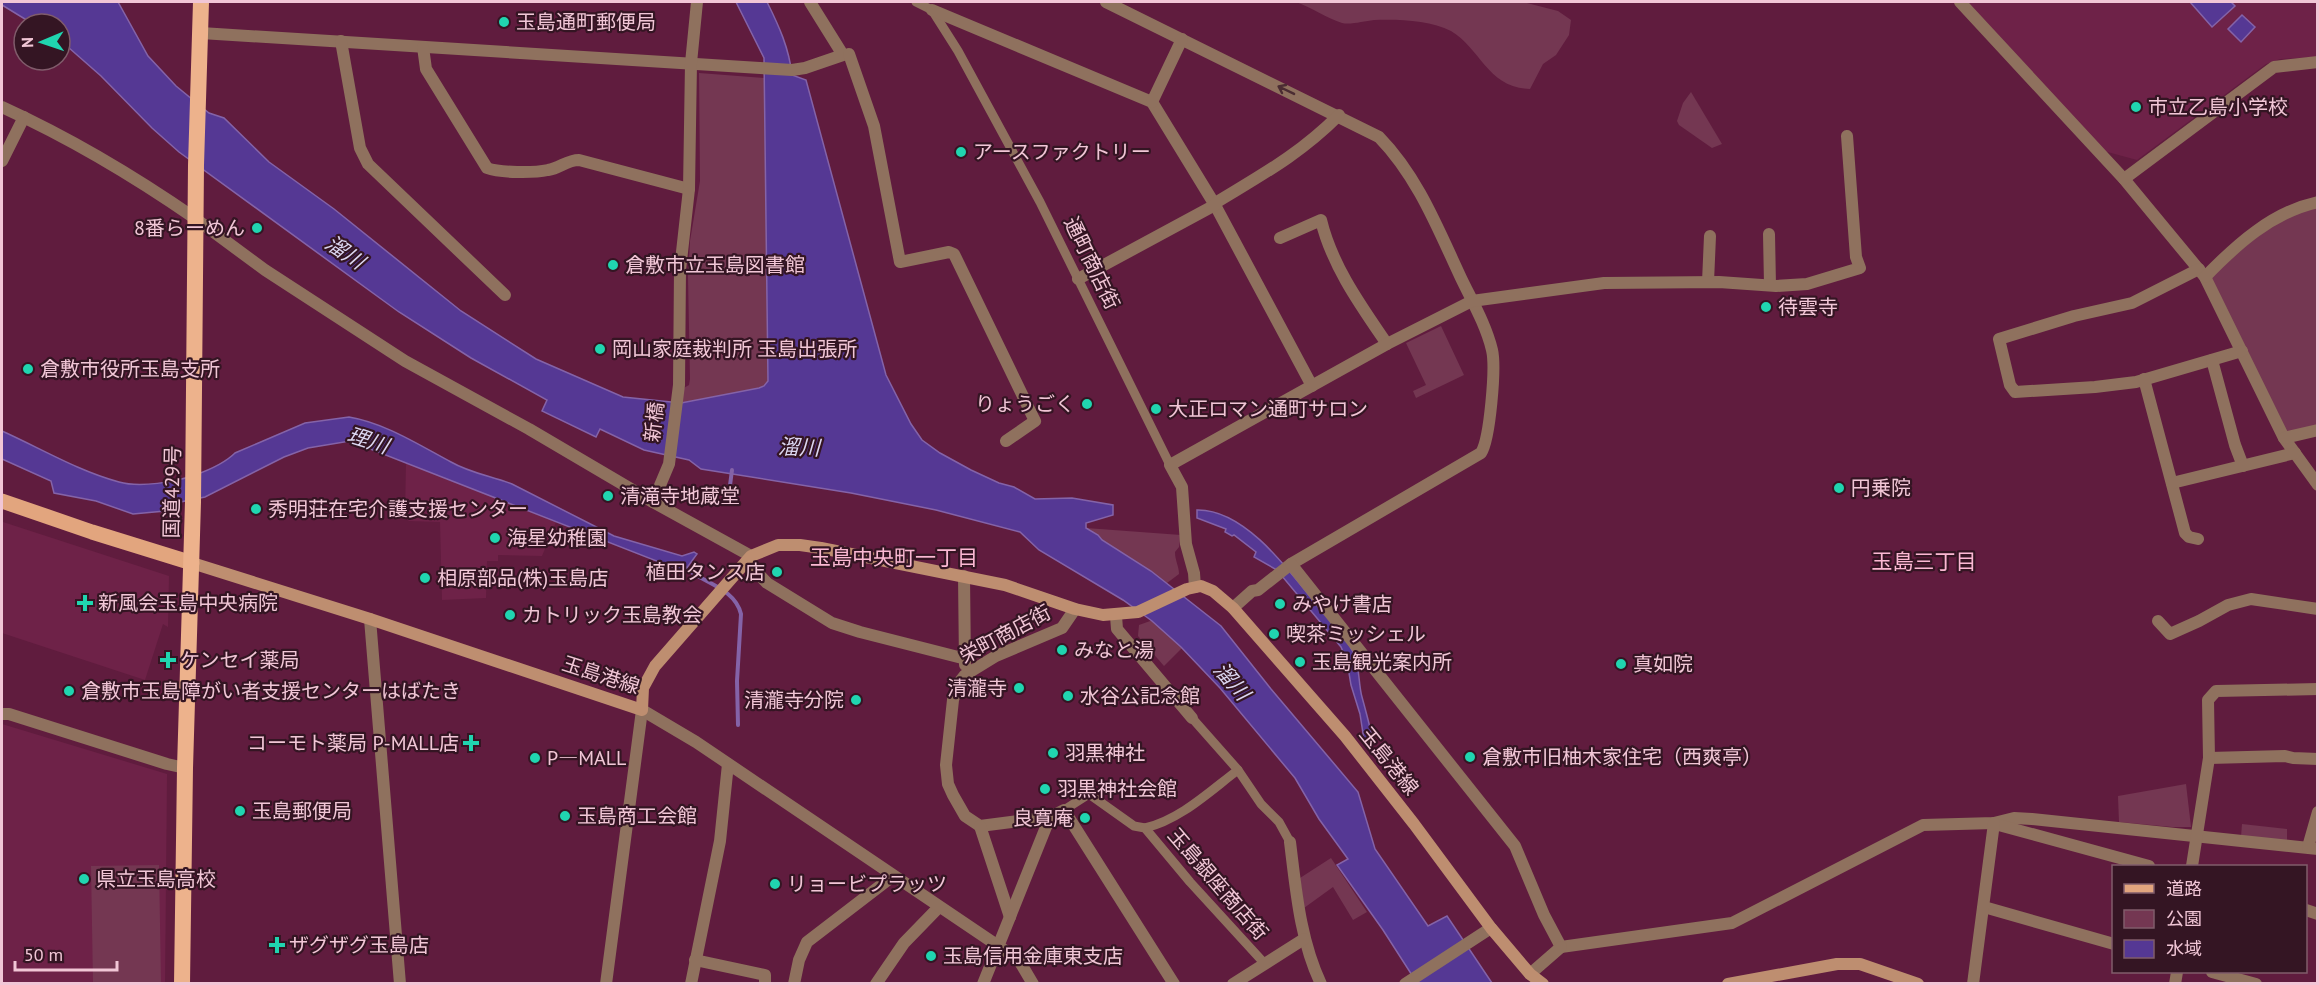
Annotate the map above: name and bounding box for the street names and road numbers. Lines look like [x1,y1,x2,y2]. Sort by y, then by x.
street label: 通町商店街 [1058,212,1126,314]
street label: 新橋 [639,401,669,443]
street label: 国道429号 [158,445,186,539]
street label: 栄町商店街 [955,599,1055,669]
street label: 玉島港線 [559,650,643,700]
street label: 玉島港線 [1354,722,1424,800]
street label: 玉島銀座商店街 [1162,823,1274,945]

